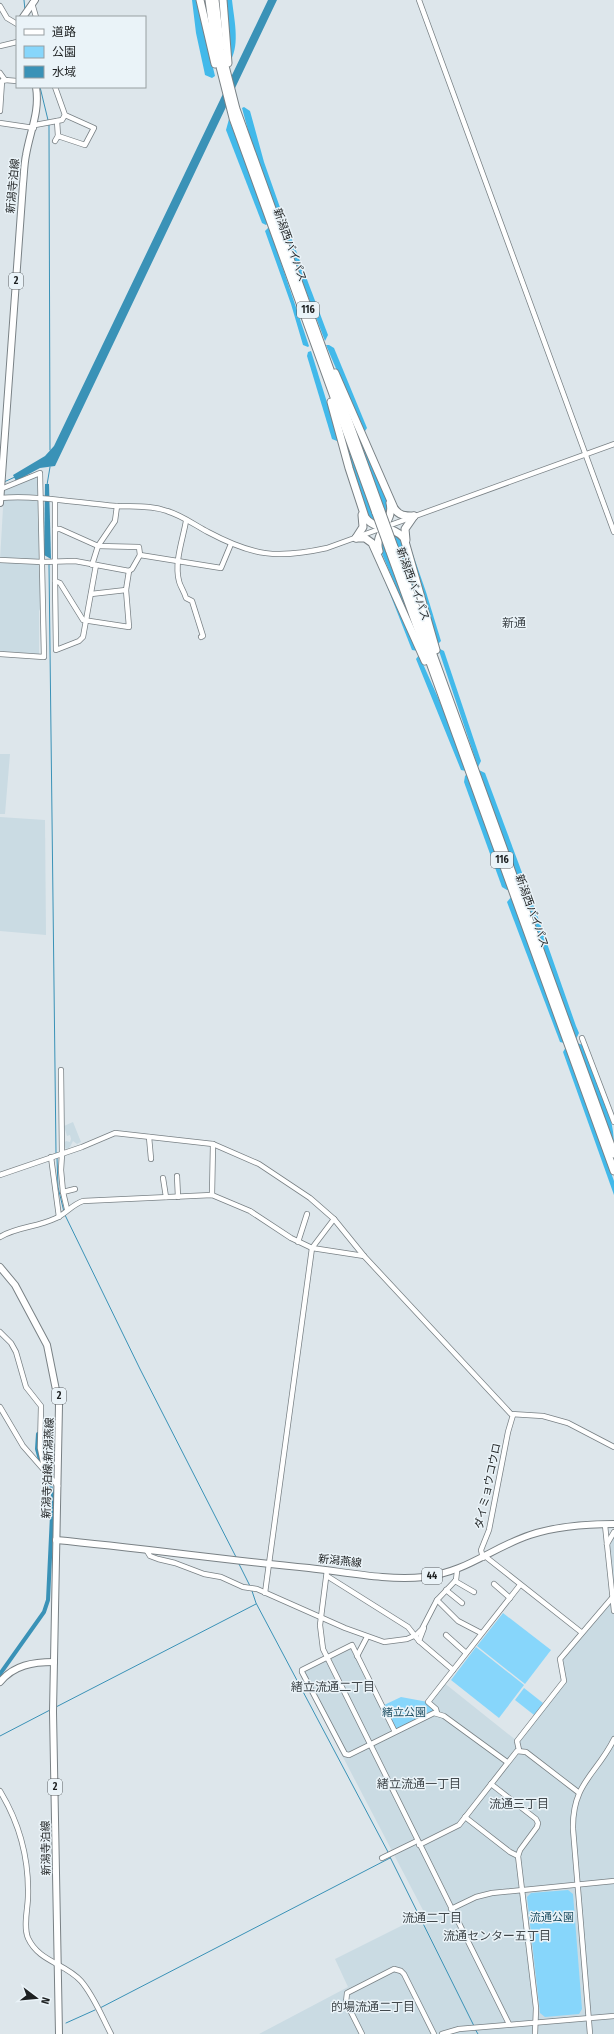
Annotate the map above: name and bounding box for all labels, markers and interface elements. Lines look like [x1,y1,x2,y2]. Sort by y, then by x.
legend [16,16,146,88]
text: 道路 [52,25,76,39]
text: 公園 [52,45,76,59]
text: 水域 [52,65,76,79]
street label: 新潟寺泊線 [4,158,22,214]
street label: 新潟西バイパス [271,207,309,283]
road number: 2 [9,273,23,289]
road number: 116 [297,302,319,318]
street label: 新潟西バイパス [394,546,432,622]
district label: 新通 [502,616,526,630]
road number: 116 [491,852,513,868]
street label: 新潟西バイパス [513,873,551,949]
road number: 2 [52,1388,66,1404]
street label: 新潟寺泊線;新潟燕線 [40,1417,56,1519]
street label: ダイミョウコウロ [473,1442,503,1530]
street label: 新潟燕線 [317,1552,363,1570]
road number: 44 [422,1568,442,1584]
district label: 緒立流通二丁目 [291,1680,375,1694]
park label: 緒立公園 [382,1706,426,1719]
district label: 緒立流通一丁目 [377,1777,461,1791]
road number: 2 [48,1779,62,1795]
district label: 流通三丁目 [489,1797,549,1811]
street label: 新潟寺泊線 [39,1820,53,1876]
district label: 流通二丁目 [402,1911,462,1925]
park label: 流通公園 [530,1911,574,1924]
district label: 流通センター五丁目 [443,1929,551,1943]
north arrow [16,1978,56,2018]
text: N [38,1996,52,2006]
district label: 的場流通二丁目 [331,2000,415,2014]

